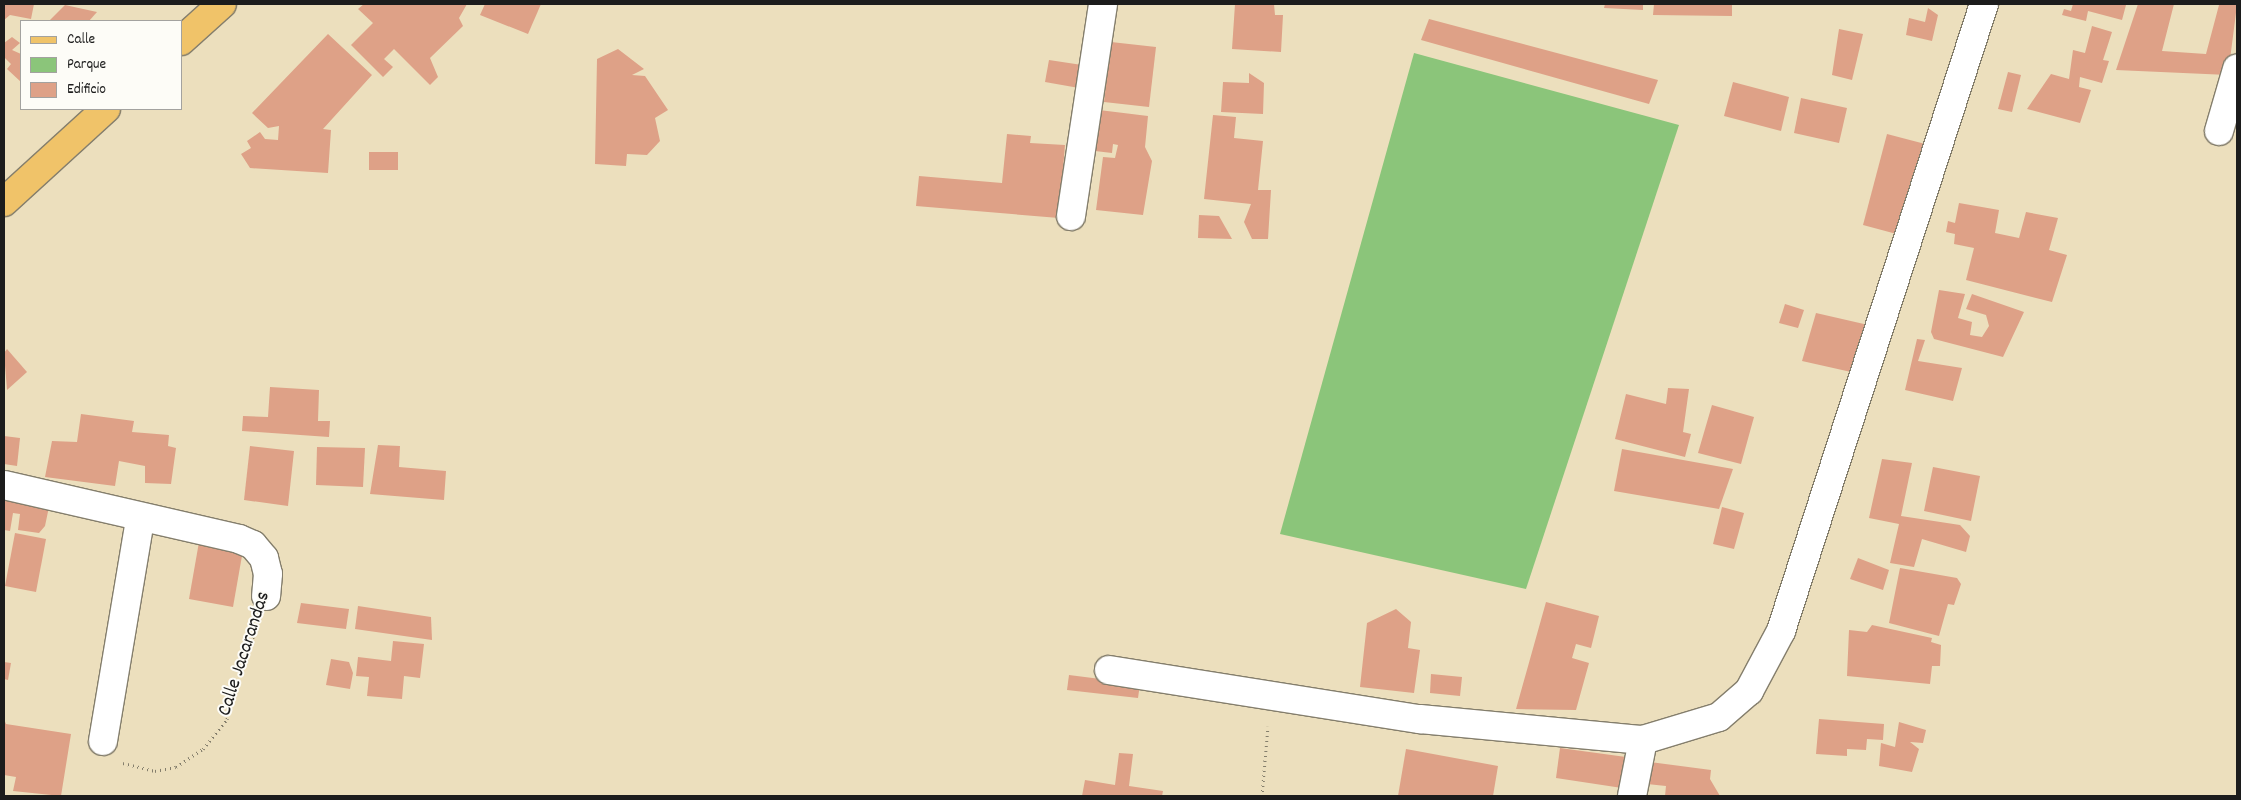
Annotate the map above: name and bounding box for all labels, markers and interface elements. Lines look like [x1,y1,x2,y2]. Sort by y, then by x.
legend [20,20,182,110]
text: Calle [67,29,95,51]
text: Parque [67,54,106,76]
text: Edificio [67,79,106,101]
street label: Calle Jacarandas [214,589,276,719]

